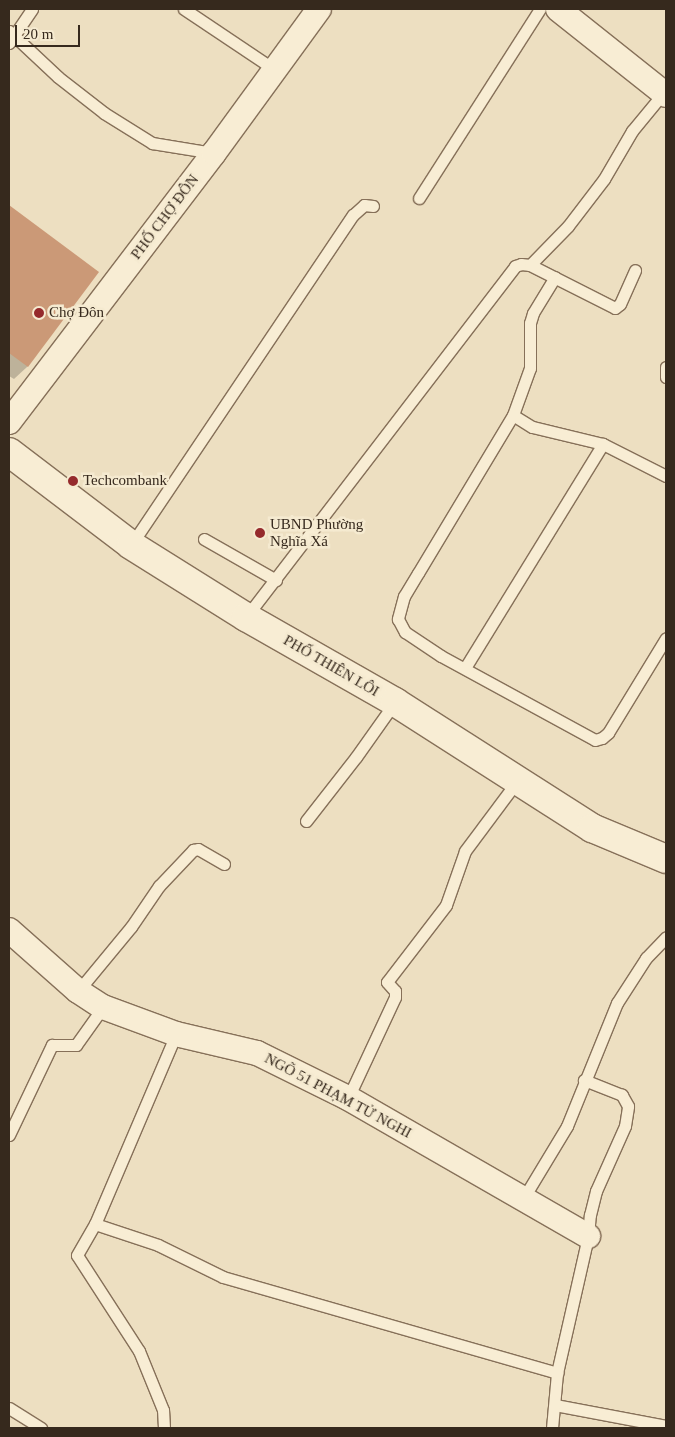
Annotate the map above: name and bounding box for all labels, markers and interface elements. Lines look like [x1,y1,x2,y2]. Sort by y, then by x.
scale bar [18,15,82,47]
text: 20 m [23,26,53,42]
street label: PHỐ CHỢ ĐÔN [127,171,203,263]
place label: Chợ Đôn [49,304,104,322]
marker: Chợ Đôn [33,307,45,319]
place label: Techcombank [83,472,167,490]
marker: Techcombank [67,475,79,487]
place label: UBND Phường Nghĩa Xá [270,515,363,550]
marker: UBND Phường Nghĩa Xá [254,527,266,539]
street label: PHỐ THIÊN LÔI [280,631,382,701]
street label: NGÕ 51 PHẠM TỬ NGHI [261,1050,415,1142]

